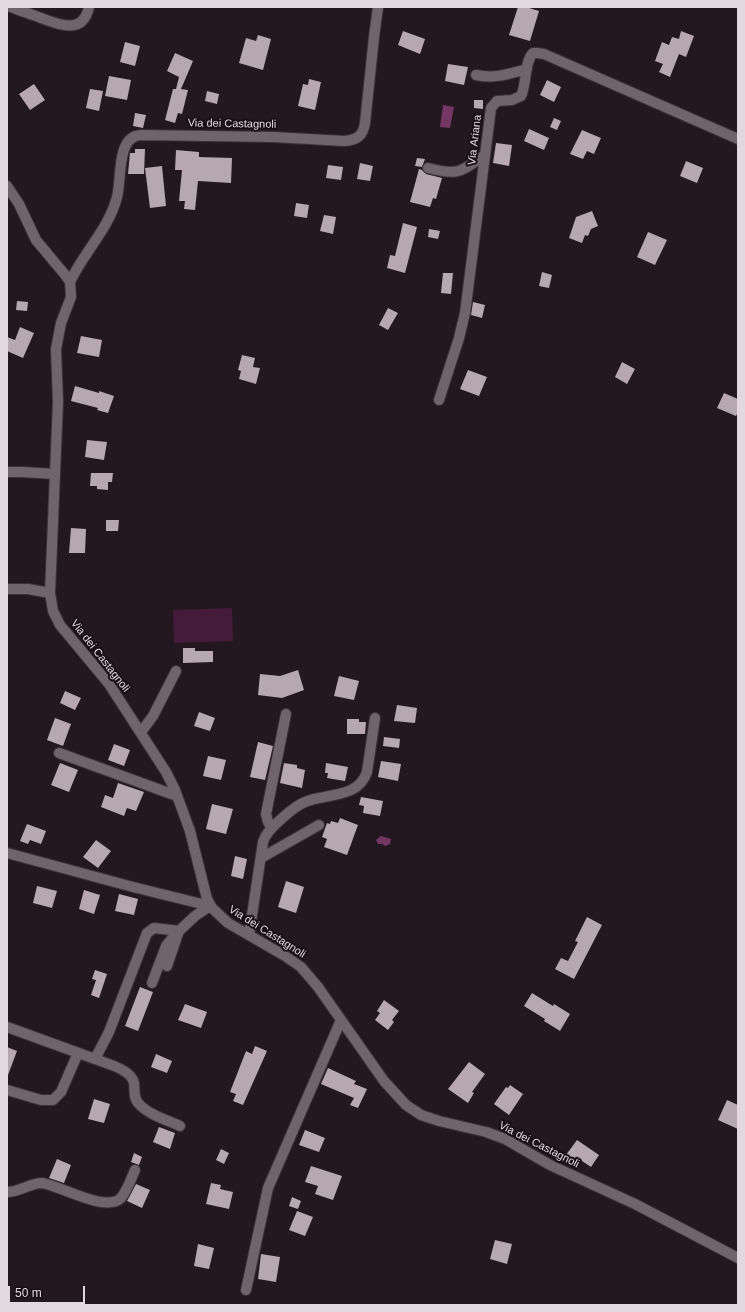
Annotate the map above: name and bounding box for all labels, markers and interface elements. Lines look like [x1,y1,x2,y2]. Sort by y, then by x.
street label: Via Ariana [465,114,485,166]
street label: Via dei Castagnoli [188,117,276,131]
street label: Via dei Castagnoli [68,617,132,695]
street label: Via dei Castagnoli [226,903,308,961]
street label: Via dei Castagnoli [497,1119,581,1171]
scale bar [10,1278,87,1304]
text: 50 m [15,1286,42,1300]

